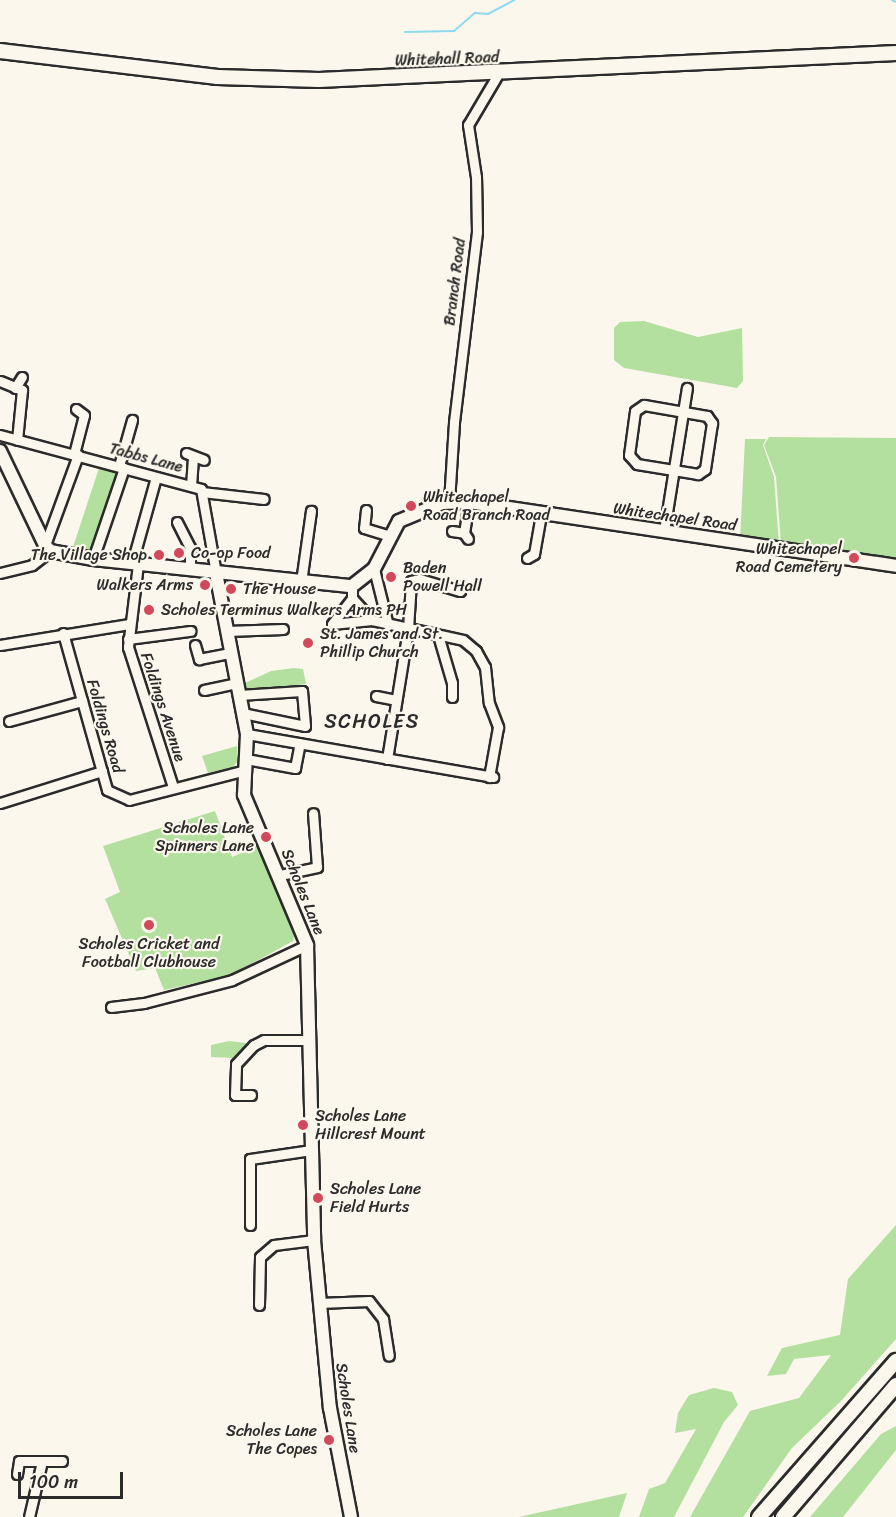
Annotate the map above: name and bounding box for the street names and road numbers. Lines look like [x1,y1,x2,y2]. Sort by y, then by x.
street label: Whitehall Road [395,48,499,70]
street label: Branch Road [440,237,470,327]
street label: Tabbs Lane [107,439,185,477]
street label: Whitechapel Road [612,499,738,535]
street label: Foldings Avenue [136,650,190,764]
street label: Foldings Road [82,677,128,775]
street label: Scholes Lane [277,846,329,938]
street label: Scholes Lane [331,1361,365,1455]

